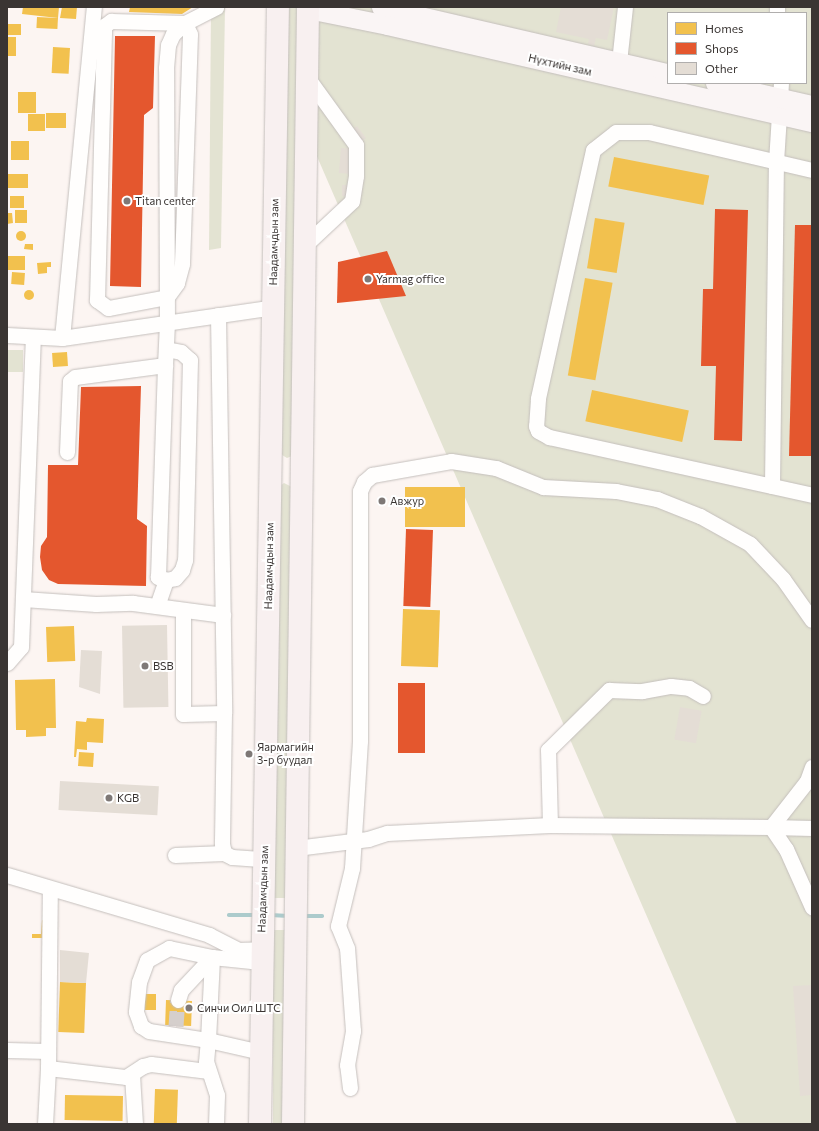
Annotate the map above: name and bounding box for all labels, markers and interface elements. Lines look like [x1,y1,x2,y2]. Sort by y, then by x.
legend [667,12,807,84]
text: Homes [705,21,743,35]
text: Shops [705,41,739,55]
street label: Нүхтийн зам [527,51,593,79]
text: Other [705,61,738,75]
place label: Titan center [135,194,196,208]
marker: Titan center [122,196,132,206]
street label: Наадамчдын зам [267,198,281,286]
place label: Yarmag office [376,272,445,286]
marker: Yarmag office [363,274,373,284]
place label: Авжур [390,494,424,508]
marker: Авжур [377,496,387,506]
street label: Наадамчдын зам [262,522,276,610]
place label: BSB [153,659,174,673]
marker: BSB [140,661,150,671]
place label: Яармагийн 3-р буудал [257,741,314,767]
marker: Яармагийн 3-р буудал [244,749,254,759]
place label: KGB [117,791,139,805]
marker: KGB [104,793,114,803]
street label: Наадамчдын зам [255,845,271,933]
place label: Синчи Оил ШТС [197,1001,281,1015]
marker: Синчи Оил ШТС [184,1003,194,1013]

